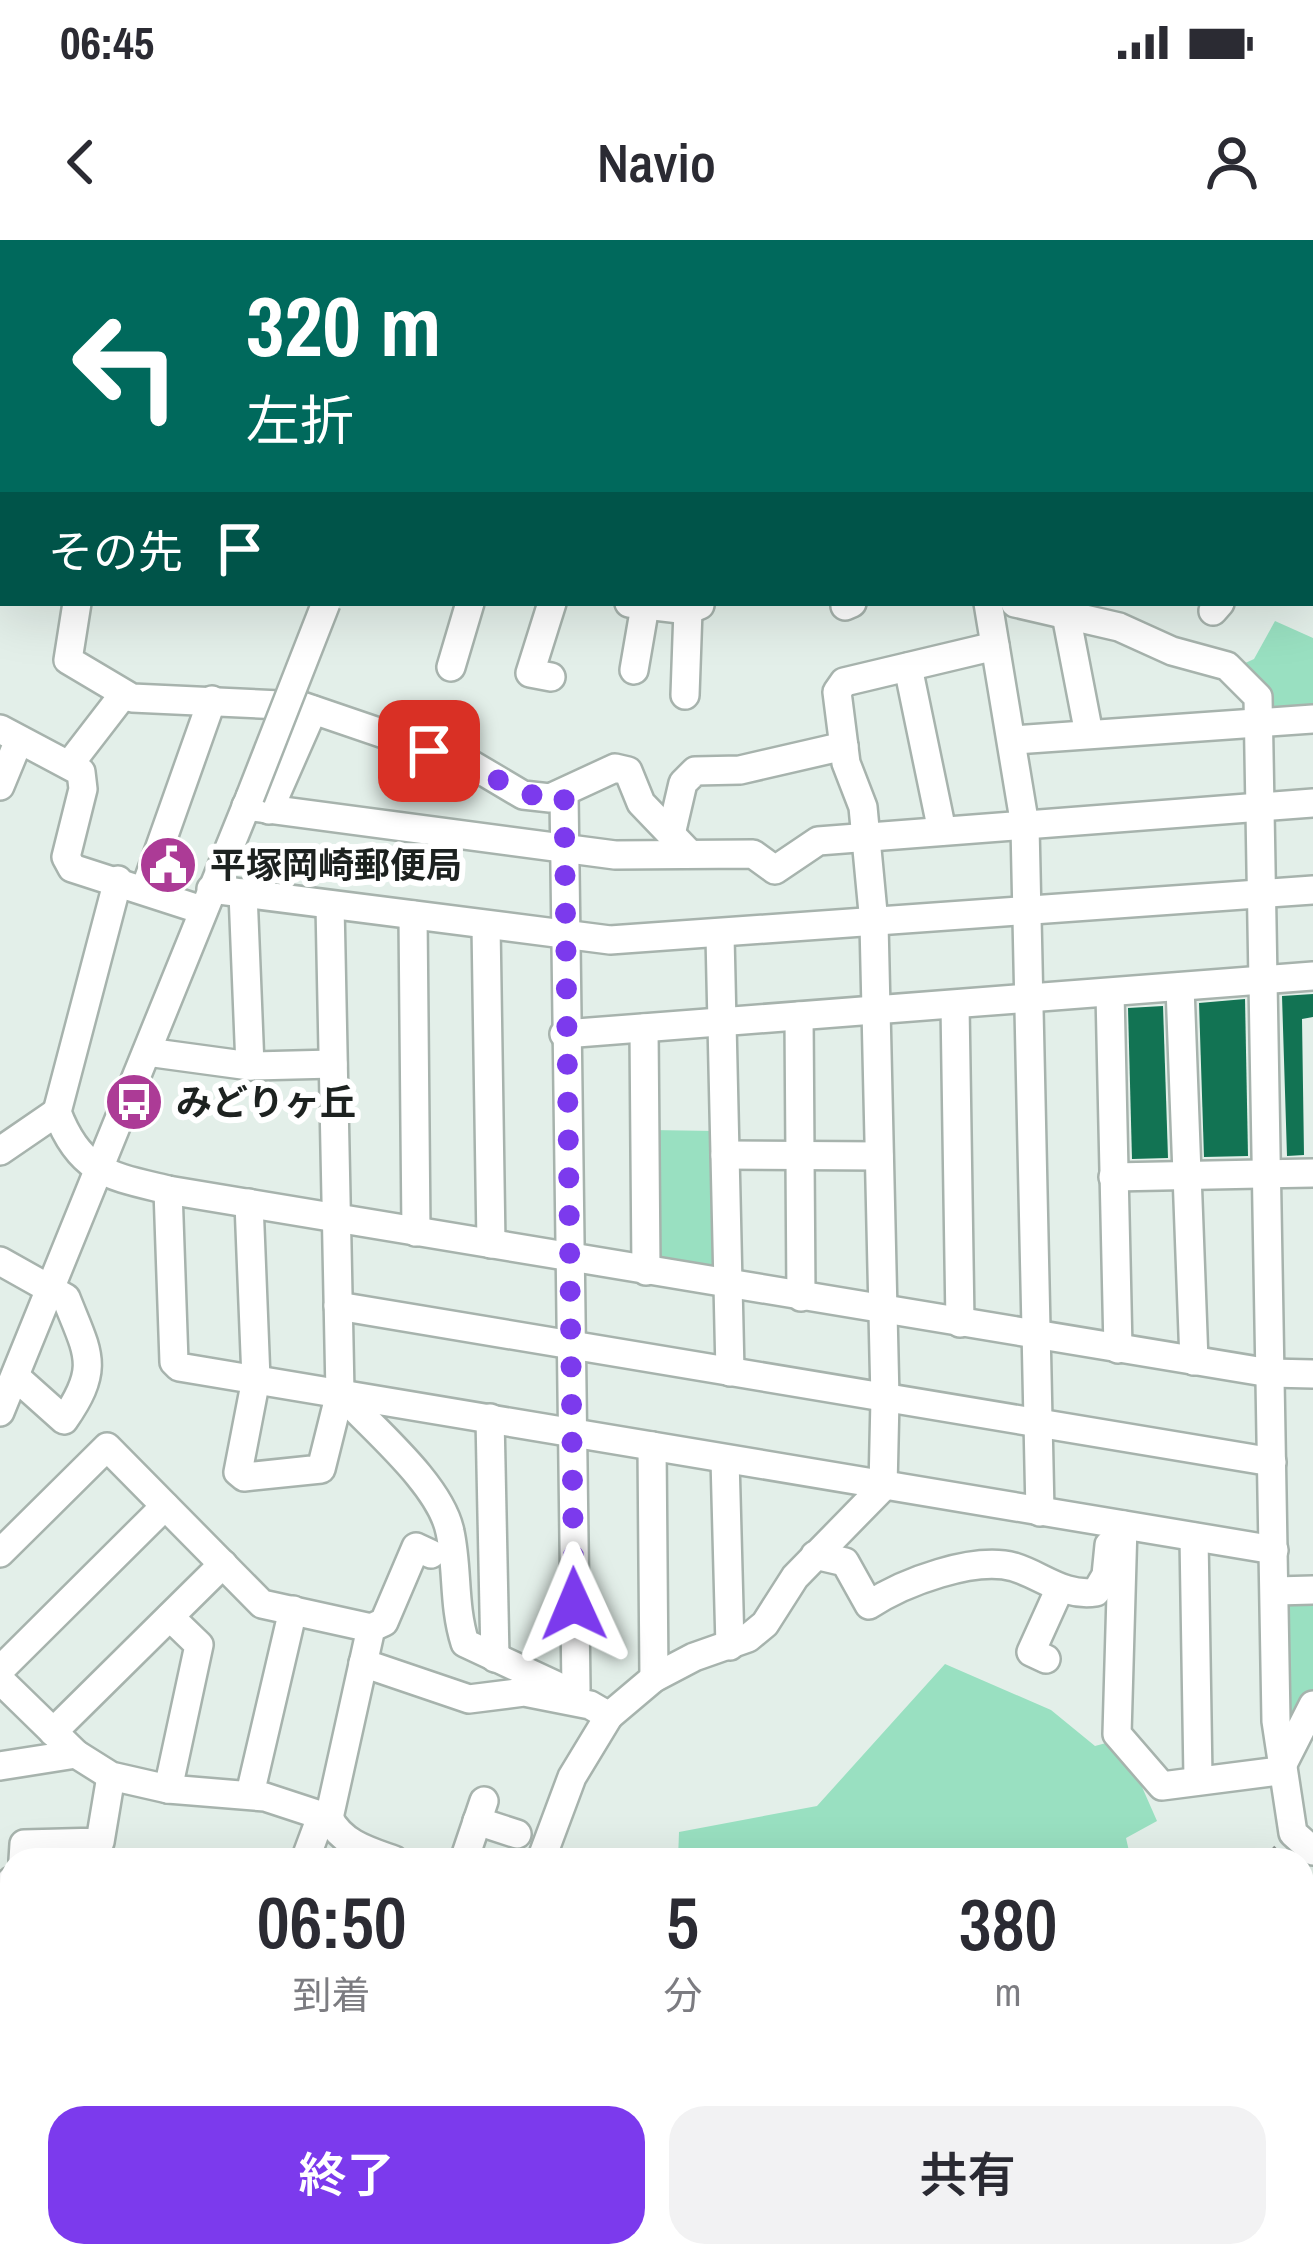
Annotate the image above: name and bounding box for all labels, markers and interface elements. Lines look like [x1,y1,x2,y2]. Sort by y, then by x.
text: 06:45 [60,12,154,73]
text: Navio [597,126,716,199]
icon: back [48,129,114,195]
icon: person [1199,129,1265,195]
text: 320 m [246,269,441,382]
icon: left [48,288,204,444]
text: 左折 [246,384,354,457]
icon: arrive [207,516,273,582]
text: その先 [48,521,183,582]
pin [378,700,480,802]
icon: arrive [396,718,462,784]
public building icon: 平塚岡崎郵便局 [137,834,199,896]
place label: 平塚岡崎郵便局 [210,841,462,889]
bus stop icon: みどりヶ丘 [103,1071,165,1133]
place label: みどりヶ丘 [176,1078,356,1126]
position arrow [511,1541,637,1667]
text: 06:50 [257,1873,407,1970]
text: 5 [666,1873,699,1970]
text: 380 [959,1875,1057,1972]
text: m [995,1966,1021,2018]
text: 到着 [293,1969,371,2021]
text: 分 [663,1969,702,2021]
button: 終了 [48,2106,645,2244]
button: 共有 [669,2106,1266,2244]

